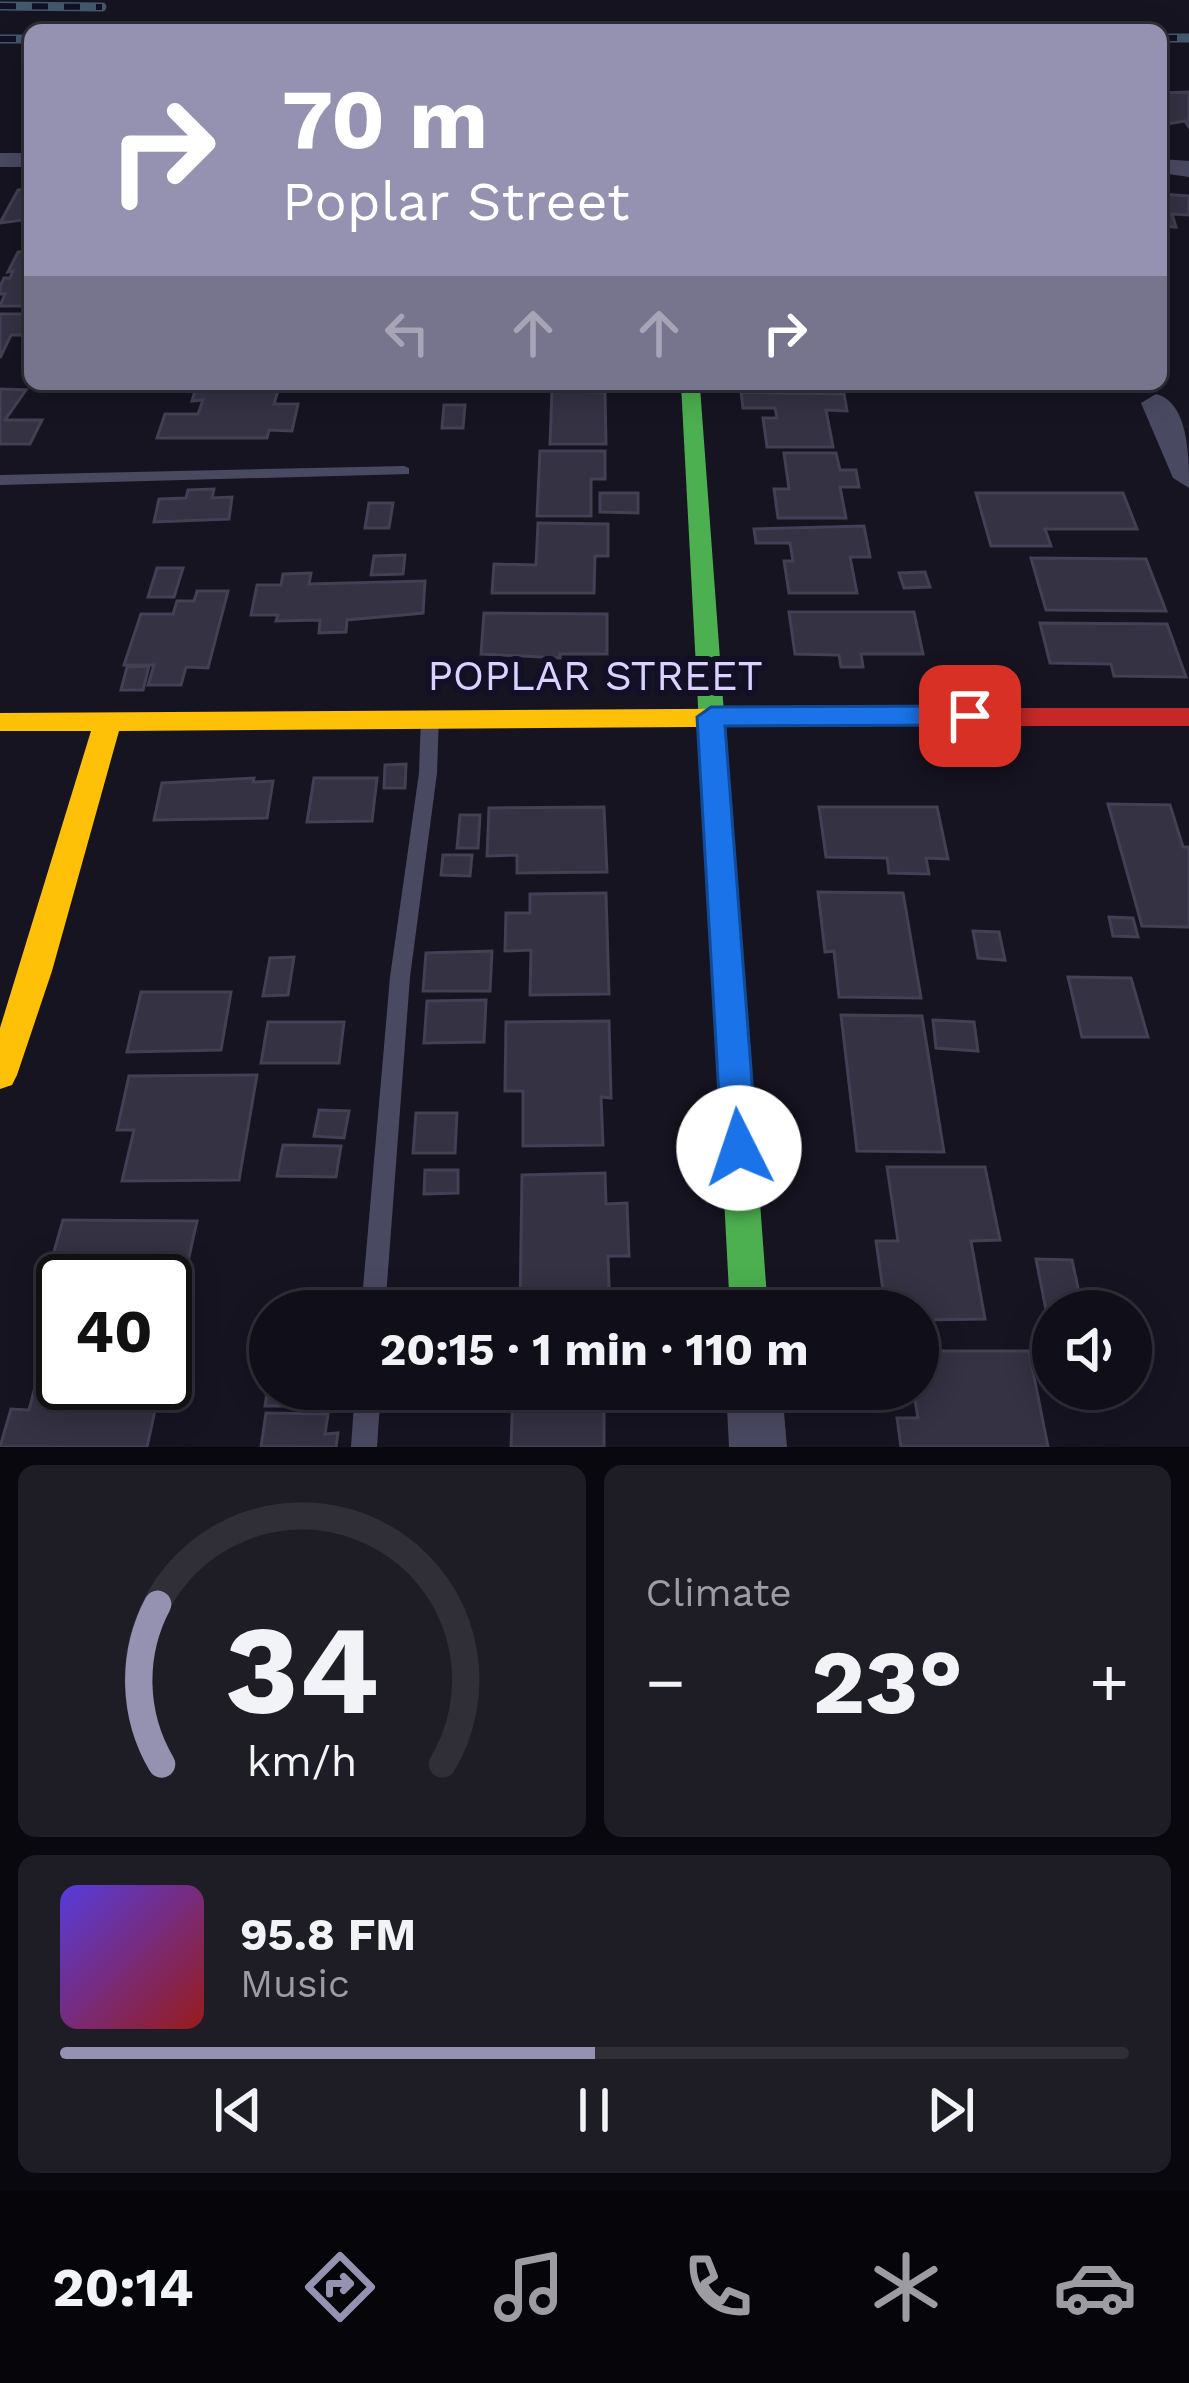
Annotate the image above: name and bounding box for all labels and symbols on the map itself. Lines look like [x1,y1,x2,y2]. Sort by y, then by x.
street label: POPLAR STREET [427,651,763,700]
pin [919,665,1021,767]
position arrow [676,1085,802,1211]
speed limit sign: 40 [36,1254,192,1410]

